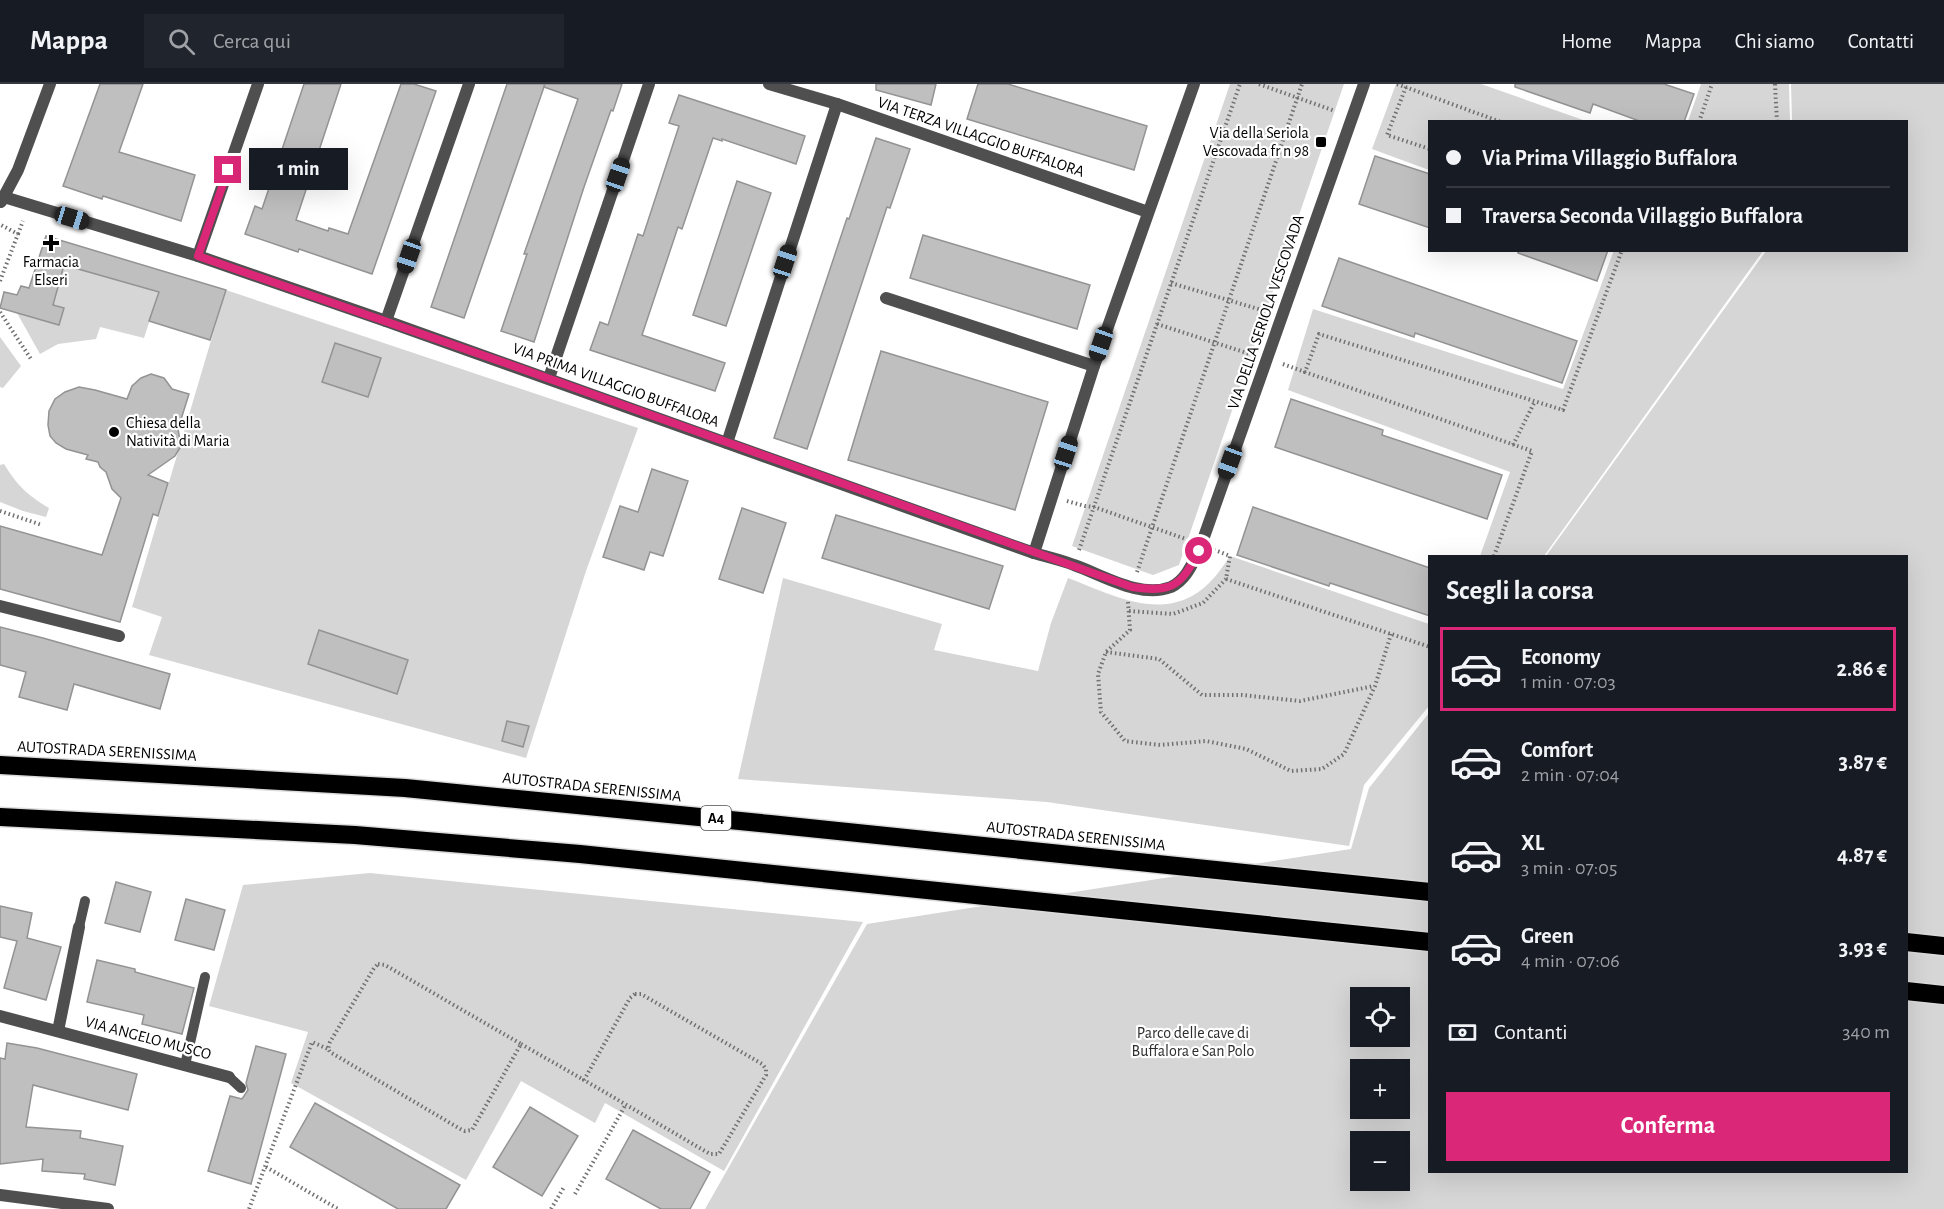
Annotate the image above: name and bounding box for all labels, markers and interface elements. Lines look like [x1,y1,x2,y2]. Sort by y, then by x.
search box [144,14,564,68]
icon: search [165,25,198,58]
text: Mappa [30,27,108,55]
text: Cerca qui [213,30,291,52]
text: Home [1561,31,1612,52]
text: Mappa [1645,31,1702,52]
text: Chi siamo [1735,31,1815,52]
text: Contatti [1848,31,1914,52]
street label: VIA TERZA VILLAGGIO BUFFALORA [876,94,1086,180]
place label: Via della Seriola Vescovada fr n 98 [1203,125,1309,159]
marker: Via della Seriola Vescovada fr n 98 [1314,135,1328,149]
text: Via Prima Villaggio Buffalora [1482,147,1738,169]
callout: 1 min [249,149,348,191]
car [604,155,632,195]
route end [214,156,241,183]
text: 1 min [277,159,320,179]
car [52,204,92,232]
text: Traversa Seconda Villaggio Buffalora [1482,205,1803,227]
street label: VIA DELLA SERIOLA VESCOVADA [1225,212,1307,412]
marker: Farmacia Elseri [44,236,58,250]
car [395,236,423,276]
car [771,242,799,282]
place label: Farmacia Elseri [23,254,79,288]
car [1087,324,1115,364]
street label: VIA PRIMA VILLAGGIO BUFFALORA [511,340,721,430]
place label: Chiesa della Natività di Maria [126,415,230,449]
marker: Chiesa della Natività di Maria [107,425,121,439]
car [1052,433,1080,473]
car [1215,442,1245,482]
route start [1185,537,1212,564]
text: Scegli la corsa [1446,577,1594,604]
icon: car [1449,642,1503,696]
text: Economy [1521,646,1601,668]
text: 2.86 € [1837,658,1887,680]
text: 1 min · 07:03 [1521,672,1616,692]
icon: car [1449,735,1503,789]
street label: AUTOSTRADA SERENISSIMA [17,738,197,764]
text: Comfort [1521,739,1593,761]
text: 3.87 € [1839,751,1887,773]
text: 2 min · 07:04 [1521,765,1619,785]
street label: AUTOSTRADA SERENISSIMA [502,770,682,804]
road number: A4 [701,806,731,830]
street label: AUTOSTRADA SERENISSIMA [986,819,1166,853]
icon: car [1449,828,1503,882]
text: XL [1521,832,1544,854]
text: 4.87 € [1837,844,1887,866]
text: 3 min · 07:05 [1521,858,1617,878]
icon: car [1449,921,1503,975]
text: Green [1521,925,1574,947]
text: 3.93 € [1839,937,1887,959]
text: 4 min · 07:06 [1521,951,1620,971]
map controls [1350,987,1410,1191]
button: locate [1350,987,1410,1047]
street label: VIA ANGELO MUSCO [83,1013,213,1063]
icon: cash [1446,1016,1479,1049]
text: Contanti [1494,1021,1568,1043]
text: 340 m [1842,1022,1890,1042]
park label: Parco delle cave di Buffalora e San Polo [1132,1025,1255,1059]
button: + [1350,1059,1410,1119]
button: Conferma [1446,1092,1890,1161]
button: − [1350,1131,1410,1191]

